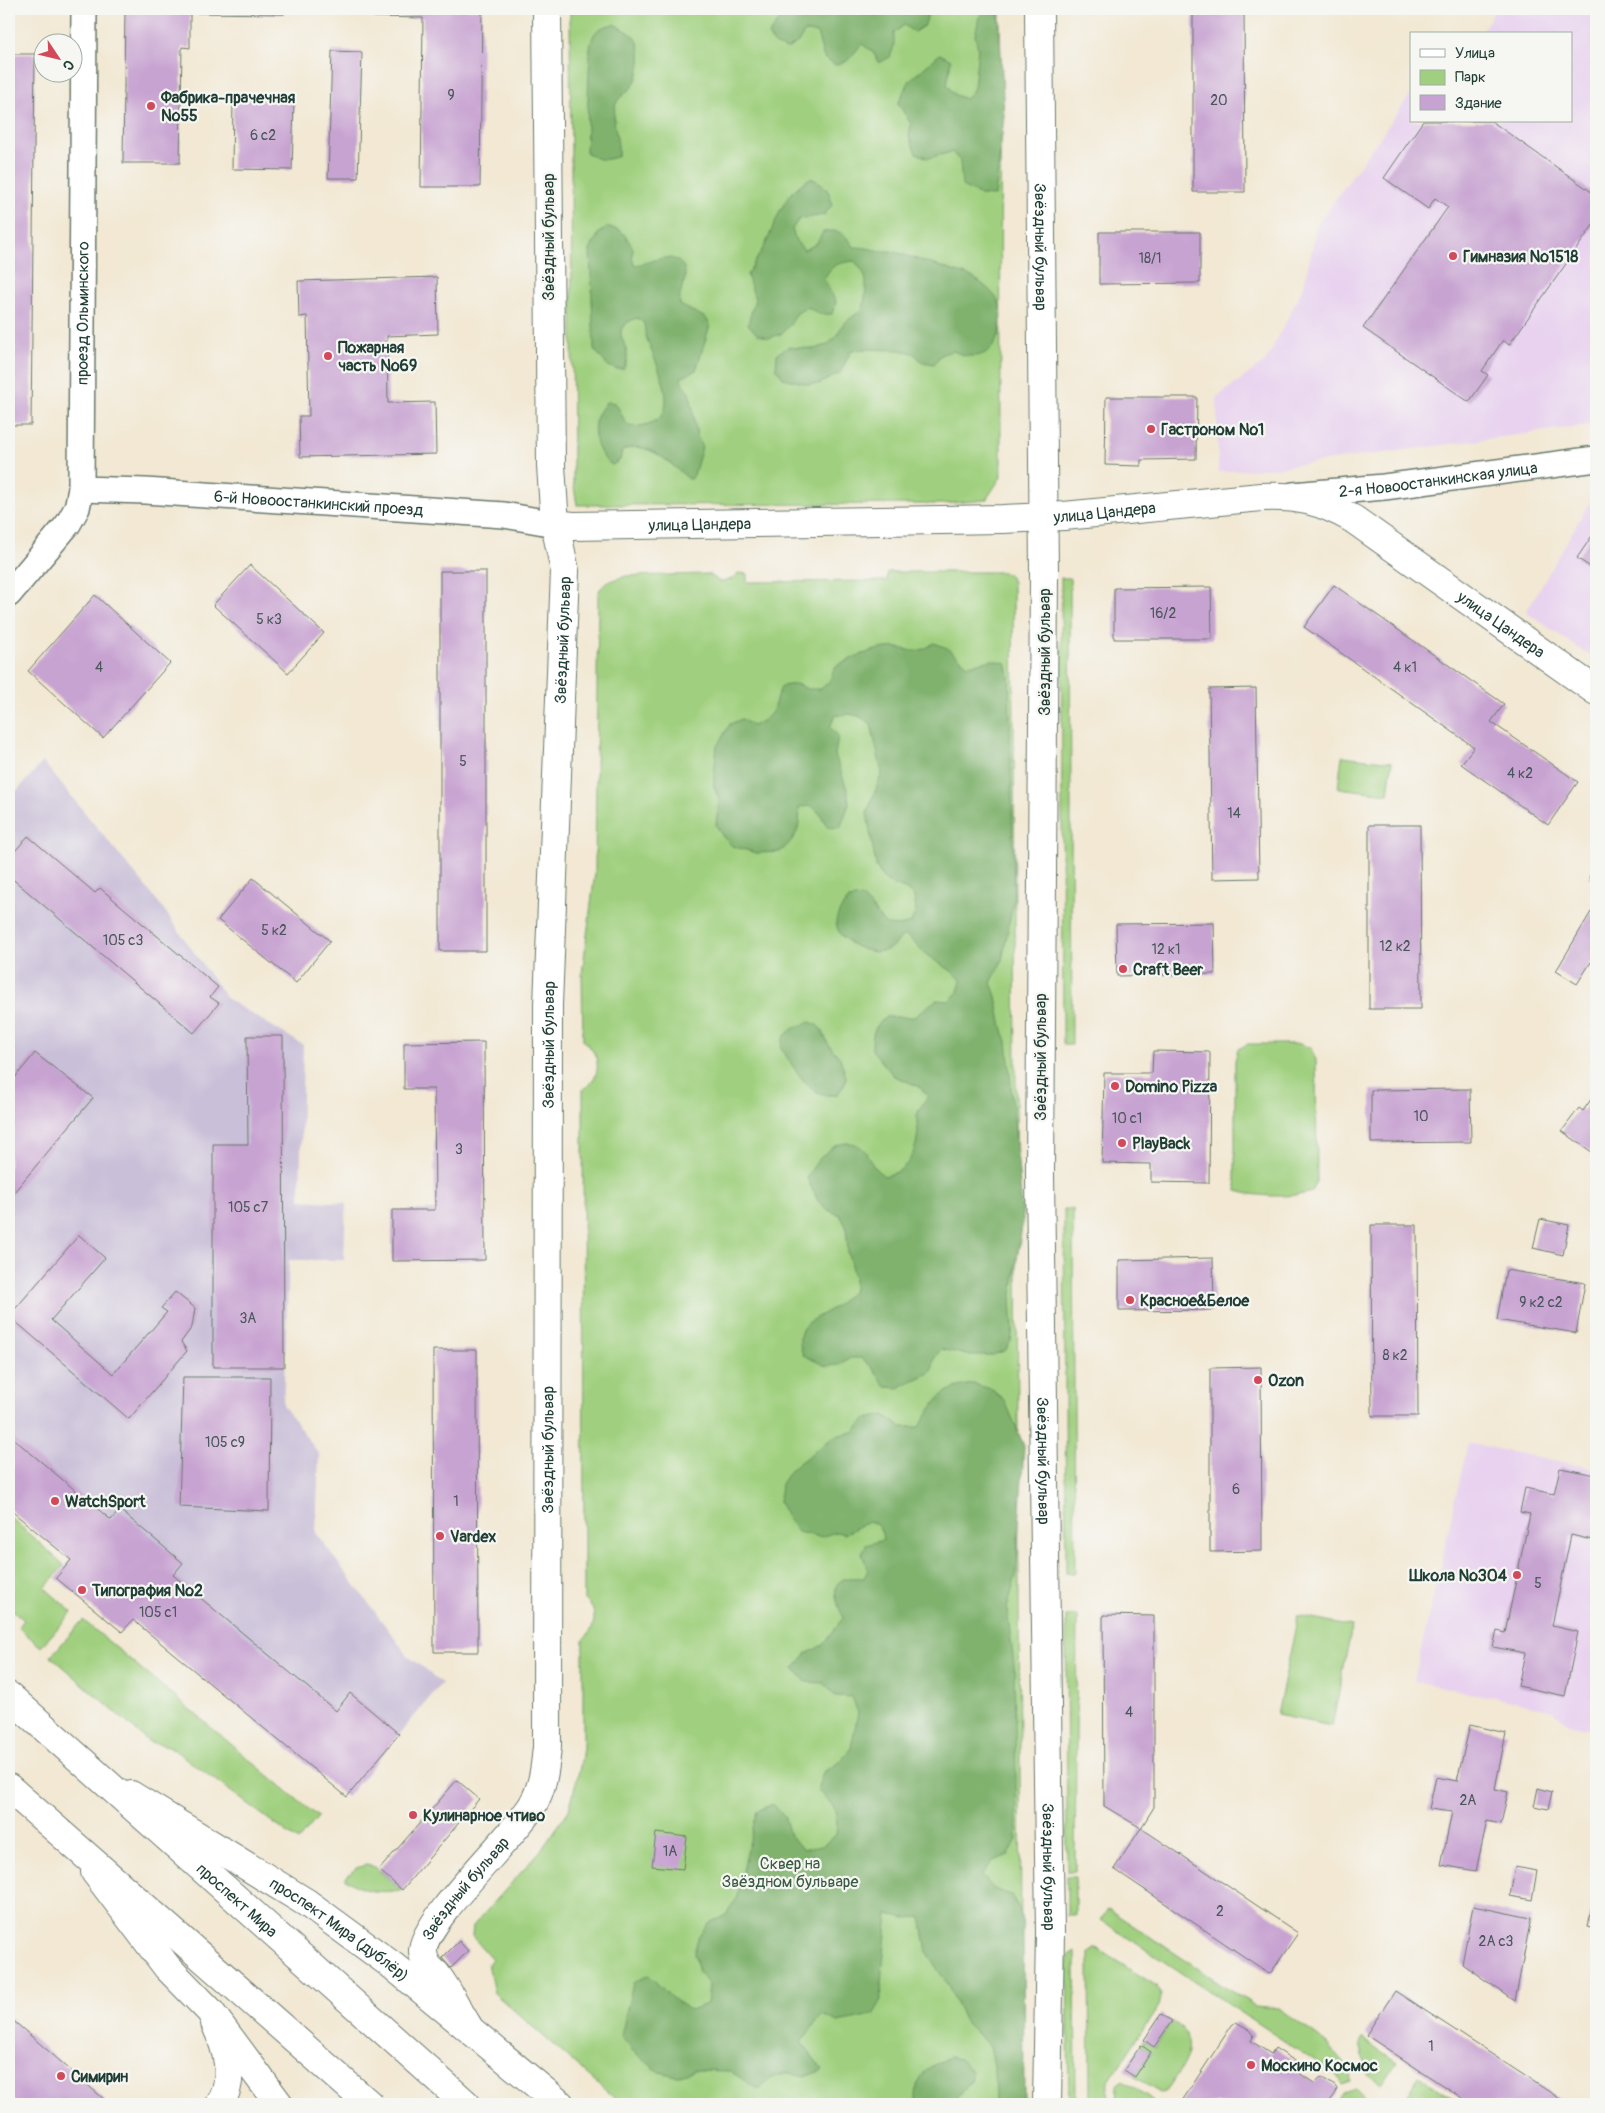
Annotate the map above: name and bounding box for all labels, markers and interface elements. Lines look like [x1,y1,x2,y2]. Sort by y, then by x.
north arrow [32,32,82,82]
legend [1410,32,1572,122]
text: Улица [1455,44,1495,63]
text: С [59,57,78,74]
text: Парк [1455,68,1486,87]
house number: 9 [447,87,455,104]
place label: Фабрика-прачечная №55 [160,88,296,126]
house number: 20 [1210,92,1228,109]
text: Здание [1455,94,1502,113]
marker: Фабрика-прачечная №55 [145,100,157,112]
house number: 6 с2 [250,127,276,144]
street label: Звёздный бульвар [539,173,559,301]
street label: Звёздный бульвар [1030,183,1051,311]
street label: проезд Ольминского [73,241,94,385]
place label: Гимназия №1518 [1463,247,1578,267]
house number: 18/1 [1138,250,1162,267]
marker: Гимназия №1518 [1447,250,1459,262]
place label: Пожарная часть №69 [338,338,417,376]
marker: Пожарная часть №69 [322,350,334,362]
place label: Гастроном №1 [1161,420,1264,440]
marker: Гастроном №1 [1145,423,1157,435]
street label: 2-я Новоостанкинская улица [1338,458,1539,502]
street label: 6-й Новоостанкинский проезд [213,487,424,521]
street label: улица Цандера [1052,498,1157,528]
street label: улица Цандера [647,514,751,536]
street label: Звёздный бульвар [551,576,576,704]
street label: улица Цандера [1452,586,1548,663]
street label: Звёздный бульвар [1035,588,1055,716]
house number: 16/2 [1150,605,1176,622]
house number: 5 к3 [256,611,282,628]
house number: 4 [95,659,103,676]
house number: 4 к1 [1393,659,1417,676]
house number: 5 [459,753,467,770]
house number: 4 к2 [1507,765,1533,782]
house number: 14 [1227,805,1241,822]
house number: 5 к2 [261,922,287,939]
house number: 105 c3 [103,932,143,949]
house number: 12 к2 [1379,938,1411,955]
house number: 12 к1 [1151,941,1181,958]
place label: Craft Beer [1133,960,1203,980]
marker: Craft Beer [1117,963,1129,975]
street label: Звёздный бульвар [539,981,560,1109]
street label: Звёздный бульвар [1031,993,1051,1121]
place label: Domino Pizza [1125,1077,1218,1097]
marker: Domino Pizza [1109,1080,1121,1092]
house number: 10 [1413,1108,1429,1125]
house number: 10 с1 [1112,1110,1142,1127]
place label: PlayBack [1132,1134,1191,1154]
marker: PlayBack [1116,1137,1128,1149]
house number: 3 [455,1141,463,1158]
house number: 105 с7 [228,1199,269,1216]
place label: Красное&Белое [1140,1291,1250,1311]
marker: Красное&Белое [1124,1294,1136,1306]
house number: 9 к2 с2 [1519,1294,1563,1311]
house number: 3А [240,1310,256,1327]
house number: 8 к2 [1382,1347,1408,1364]
place label: Ozon [1268,1371,1304,1391]
marker: Ozon [1252,1374,1264,1386]
street label: Звёздный бульвар [538,1386,558,1514]
street label: Звёздный бульвар [1032,1397,1054,1525]
house number: 105 с9 [205,1434,245,1451]
house number: 6 [1232,1481,1240,1498]
place label: WatchSport [65,1492,146,1512]
house number: 1 [453,1493,459,1510]
marker: WatchSport [49,1495,61,1507]
place label: Vardex [450,1527,496,1547]
marker: Vardex [434,1530,446,1542]
place label: Школа №304 [1408,1566,1508,1586]
marker: Школа №304 [1511,1569,1523,1581]
house number: 5 [1534,1575,1542,1592]
place label: Типография №2 [91,1581,203,1601]
marker: Типография №2 [76,1584,88,1596]
house number: 105 с1 [139,1604,177,1621]
house number: 4 [1125,1704,1133,1721]
house number: 2А [1460,1792,1476,1809]
street label: Звёздный бульвар [1037,1803,1059,1931]
place label: Кулинарное чтиво [423,1806,546,1826]
marker: Кулинарное чтиво [407,1809,419,1821]
street label: Звёздный бульвар [418,1833,514,1944]
house number: 1А [663,1843,677,1860]
park label: Сквер на Звёздном бульваре [722,1854,858,1892]
street label: проспект Мира [192,1859,281,1942]
street label: проспект Мира (дублёр) [266,1874,413,1986]
house number: 2 [1216,1903,1224,1920]
house number: 2A c3 [1479,1933,1514,1950]
house number: 1 [1428,2038,1434,2055]
place label: Москино Космос [1261,2056,1378,2076]
marker: Москино Космос [1245,2059,1257,2071]
place label: Симирин [71,2067,128,2087]
marker: Симирин [55,2070,67,2082]

